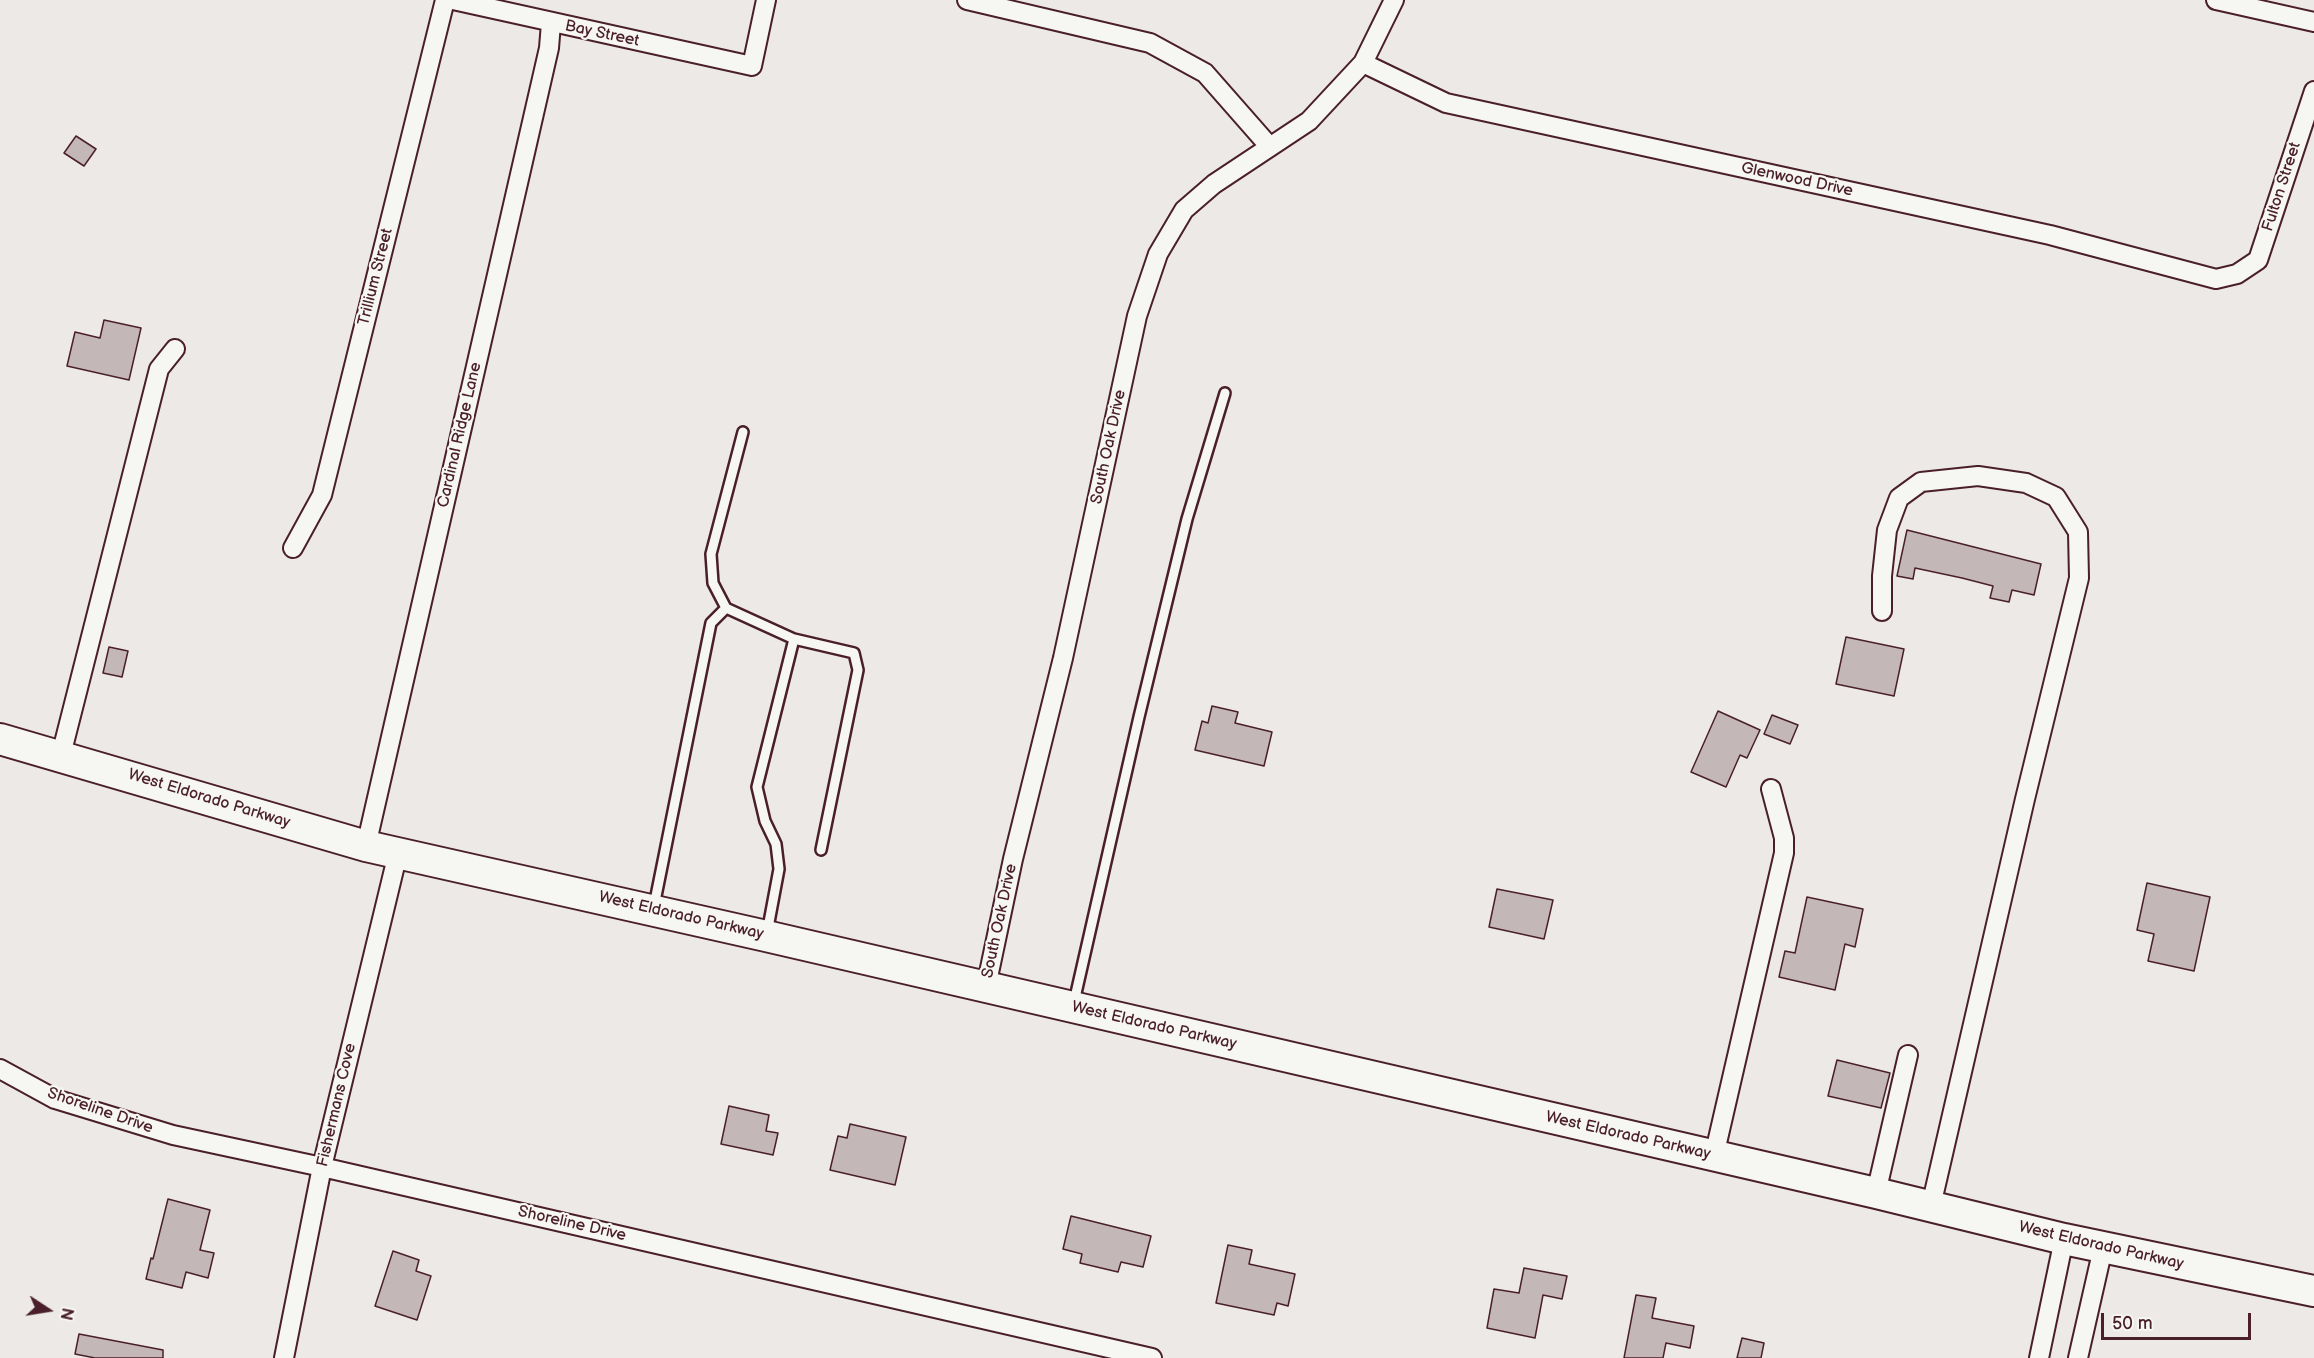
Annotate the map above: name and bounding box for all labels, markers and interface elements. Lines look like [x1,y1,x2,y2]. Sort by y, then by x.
street label: Bay Street [563,17,641,51]
street label: Fulton Street [2259,140,2305,234]
street label: Glenwood Drive [1739,159,1855,201]
street label: Trillium Street [355,226,397,328]
street label: Cardinal Ridge Lane [434,361,486,509]
street label: South Oak Drive [1088,388,1130,506]
street label: West Eldorado Parkway [126,765,292,833]
street label: South Oak Drive [979,862,1021,980]
street label: West Eldorado Parkway [597,888,765,944]
street label: West Eldorado Parkway [1070,998,1238,1054]
street label: Fishermans Cove [313,1041,361,1169]
street label: Shoreline Drive [45,1084,155,1138]
street label: West Eldorado Parkway [1544,1108,1712,1164]
street label: Shoreline Drive [516,1202,628,1246]
street label: West Eldorado Parkway [2017,1218,2185,1274]
north arrow [18,1280,78,1340]
scale bar [2104,1301,2254,1339]
text: N [56,1306,77,1322]
text: 50 m [2112,1313,2153,1334]

